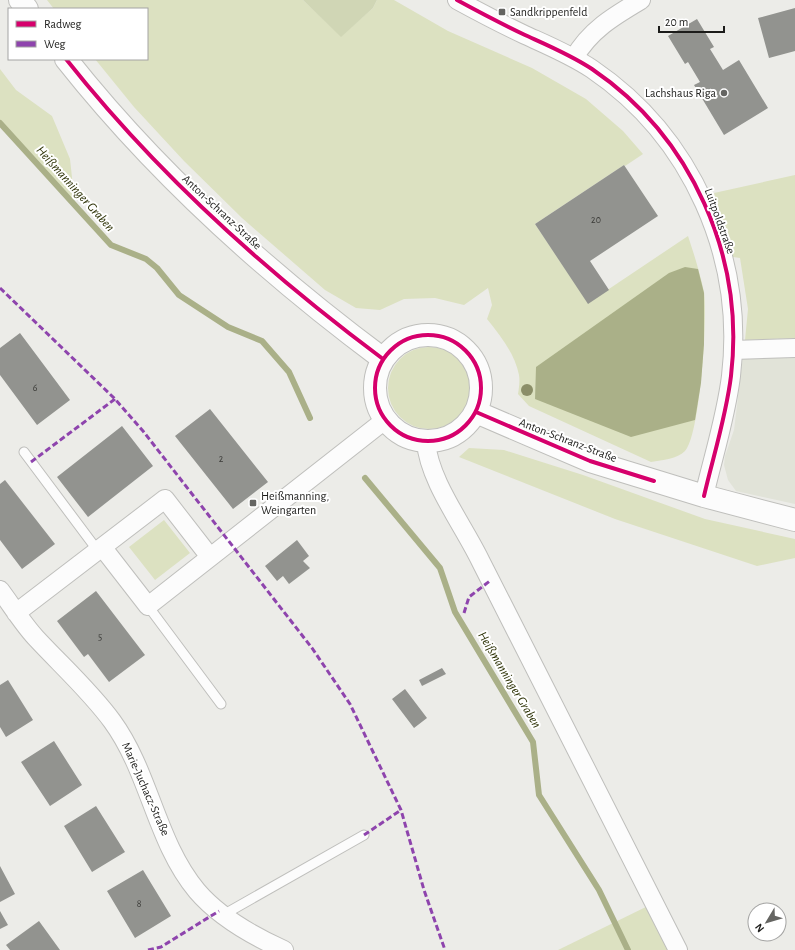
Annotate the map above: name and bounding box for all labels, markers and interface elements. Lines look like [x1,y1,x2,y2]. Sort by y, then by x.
place label: Sandkrippenfeld [510,6,587,18]
marker: Sandkrippenfeld [497,7,507,17]
legend [8,8,148,60]
scale bar [659,8,724,34]
text: 20 m [665,16,688,28]
text: Radweg [44,18,81,30]
text: Weg [44,38,66,50]
place label: Lachshaus Riga [645,87,716,99]
marker: Lachshaus Riga [719,88,729,98]
water label: Heißmanninger Graben [33,144,117,234]
street label: Anton-Schranz-Straße [180,172,264,252]
street label: Luitpoldstraße [703,187,737,255]
house number: 20 [591,215,601,225]
house number: 6 [33,383,38,393]
street label: Anton-Schranz-Straße [518,416,618,464]
house number: 2 [219,454,224,464]
place label: Heißmanning, Weingarten [261,490,329,516]
marker: Heißmanning, Weingarten [248,498,258,508]
water label: Heißmanninger Graben [475,630,543,730]
house number: 5 [98,632,102,642]
street label: Marie-Juchacz-Straße [120,741,172,837]
house number: 8 [137,899,142,909]
north arrow [747,902,787,942]
text: N [753,921,766,934]

